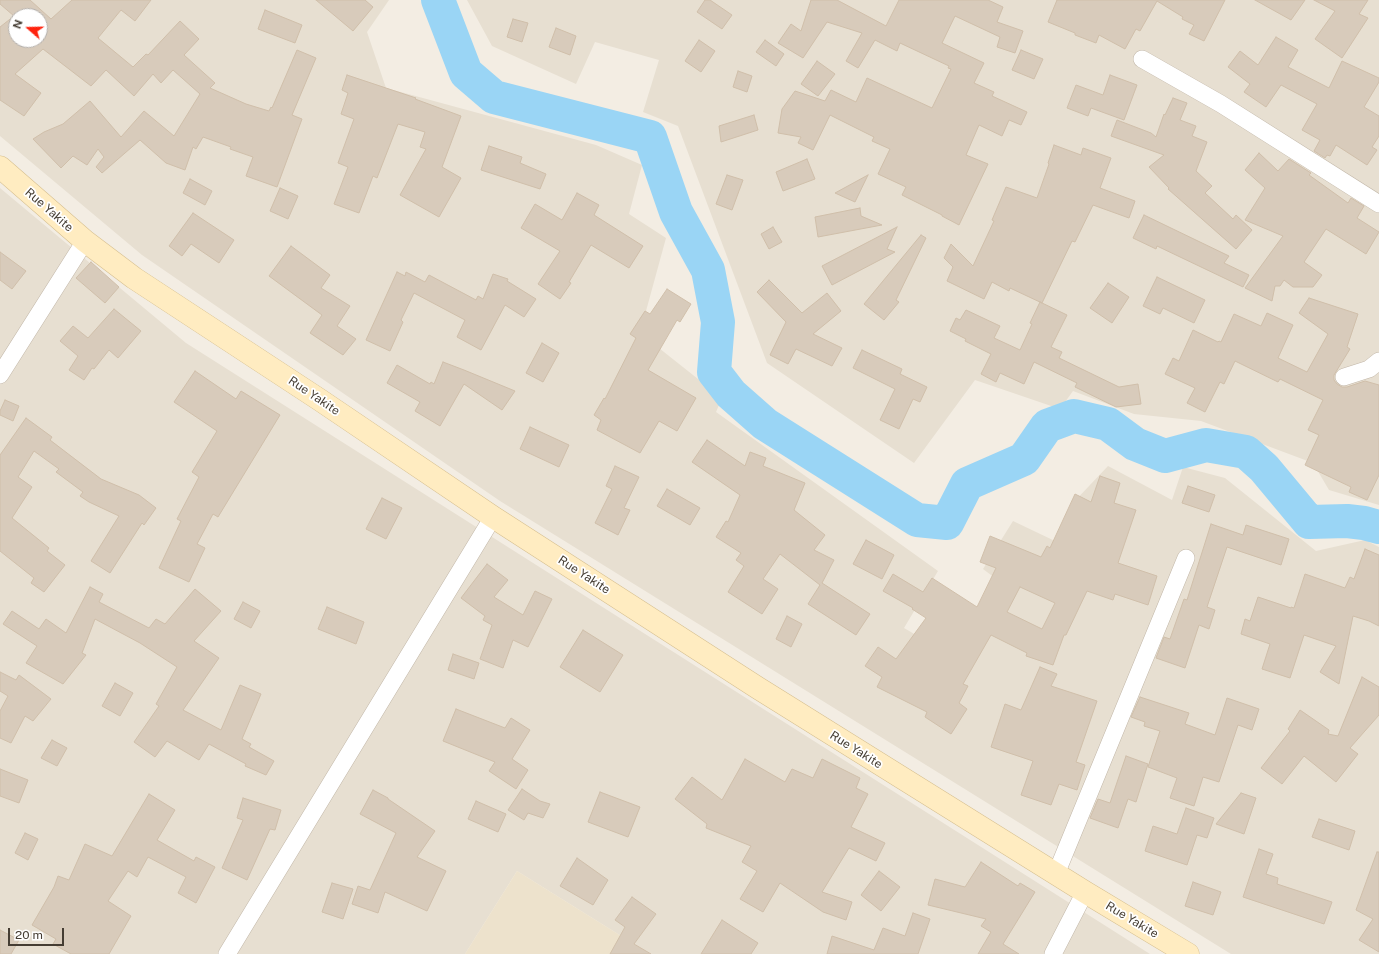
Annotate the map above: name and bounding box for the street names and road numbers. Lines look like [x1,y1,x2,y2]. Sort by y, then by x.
street label: Rue Yakite [22,185,76,235]
street label: Rue Yakite [286,374,342,418]
street label: Rue Yakite [555,553,613,597]
street label: Rue Yakite [827,728,885,772]
street label: Rue Yakite [1103,899,1161,941]

